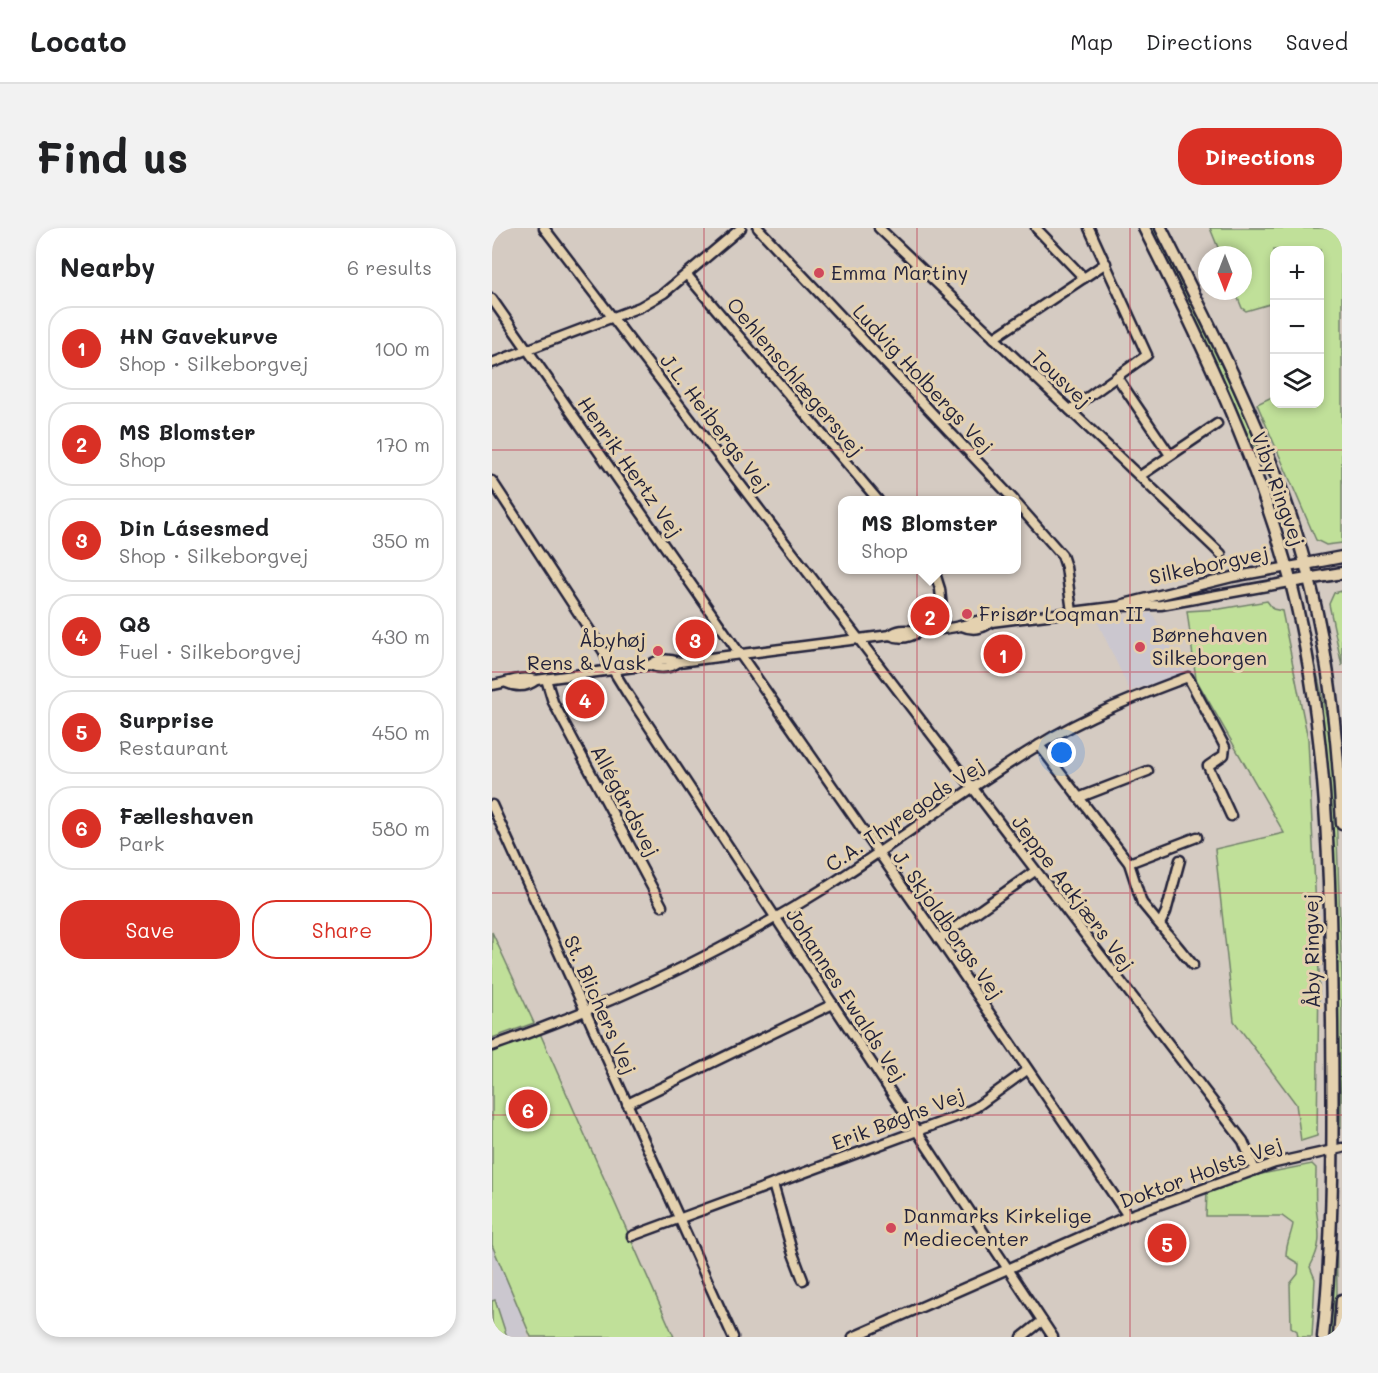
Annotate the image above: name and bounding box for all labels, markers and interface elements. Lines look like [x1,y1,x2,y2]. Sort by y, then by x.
text: Locato [30,23,127,59]
text: Map [1070,28,1113,55]
text: Directions [1146,28,1253,55]
text: Saved [1286,28,1348,55]
button: Directions [1178,128,1342,185]
text: Find us [36,129,188,184]
north arrow [1198,246,1252,300]
map controls [1270,246,1324,408]
button: + [1270,246,1324,300]
text: Nearby [60,250,155,284]
text: 6 results [347,254,432,280]
place label: Emma Martiny [831,259,968,285]
marker: Emma Martiny [812,266,826,280]
street label: Oehlenschlægersvej [722,292,870,461]
street label: Ludvig Holbergs Vej [848,298,1000,458]
button: − [1270,300,1324,354]
text: HN Gavekurve [119,321,278,350]
text: 1 [77,335,86,361]
text: 100 m [374,335,430,361]
street label: Tousvej [1026,344,1097,413]
street label: J.L. Heibergs Vej [655,348,777,497]
text: Shop · Silkeborgvej [119,350,309,376]
button: layers [1270,354,1324,408]
street label: Henrik Hertz Vej [573,391,689,542]
text: MS Blomster [119,417,256,446]
street label: Viby Ringvej [1246,428,1312,549]
text: 2 [76,431,87,457]
text: 170 m [375,431,430,457]
text: Shop [119,446,166,472]
popup [838,496,1021,574]
text: MS Blomster [861,508,998,537]
text: Din Lásesmed [119,513,269,542]
text: 3 [76,527,88,553]
text: 350 m [372,527,430,553]
text: Shop [861,537,908,563]
street label: Silkeborgvej [1147,539,1271,589]
text: Shop · Silkeborgvej [119,542,309,568]
pin: 2 [910,594,950,638]
place label: Frisør Loqman II [979,600,1143,626]
marker: Frisør Loqman II [960,607,974,621]
text: Q8 [119,609,150,638]
pin: 3 [676,616,714,662]
place label: Børnehaven Silkeborgen [1152,621,1268,670]
text: 4 [75,623,88,649]
text: 430 m [372,623,430,649]
place label: Åbyhøj Rens & Vask [527,626,646,675]
pin: 1 [984,632,1022,676]
text: Fuel · Silkeborgvej [119,638,301,664]
marker: Børnehaven Silkeborgen [1133,640,1147,654]
marker: Åbyhøj Rens & Vask [651,644,665,658]
pin: 4 [566,676,604,722]
text: Surprise [119,705,214,734]
text: 5 [76,719,87,745]
text: 450 m [372,719,430,745]
text: Restaurant [119,734,229,760]
your location [1047,738,1076,767]
street label: Allégårdsvej [586,740,666,861]
street label: C.A. Thyregods Vej [820,751,989,877]
text: Fælleshaven [119,801,254,830]
street label: Jeppe Aakjærs Vej [1007,809,1141,975]
text: 6 [75,815,88,841]
text: 580 m [372,815,430,841]
text: Park [119,830,164,856]
street label: J. Skjoldborgs Vej [888,845,1010,1004]
street label: Åby Ringvej [1297,893,1325,1009]
button: Save [60,900,240,959]
button: Share [252,900,432,959]
street label: Johannes Ewalds Vej [781,902,913,1086]
street label: St. Blichers Vej [559,931,643,1078]
street label: Erik Bøghs Vej [828,1081,968,1155]
pin: 6 [508,1086,548,1132]
street label: Doktor Holsts Vej [1116,1131,1285,1214]
place label: Danmarks Kirkelige Mediecenter [903,1202,1092,1251]
pin: 5 [1148,1220,1186,1266]
marker: Danmarks Kirkelige Mediecenter [884,1221,898,1235]

